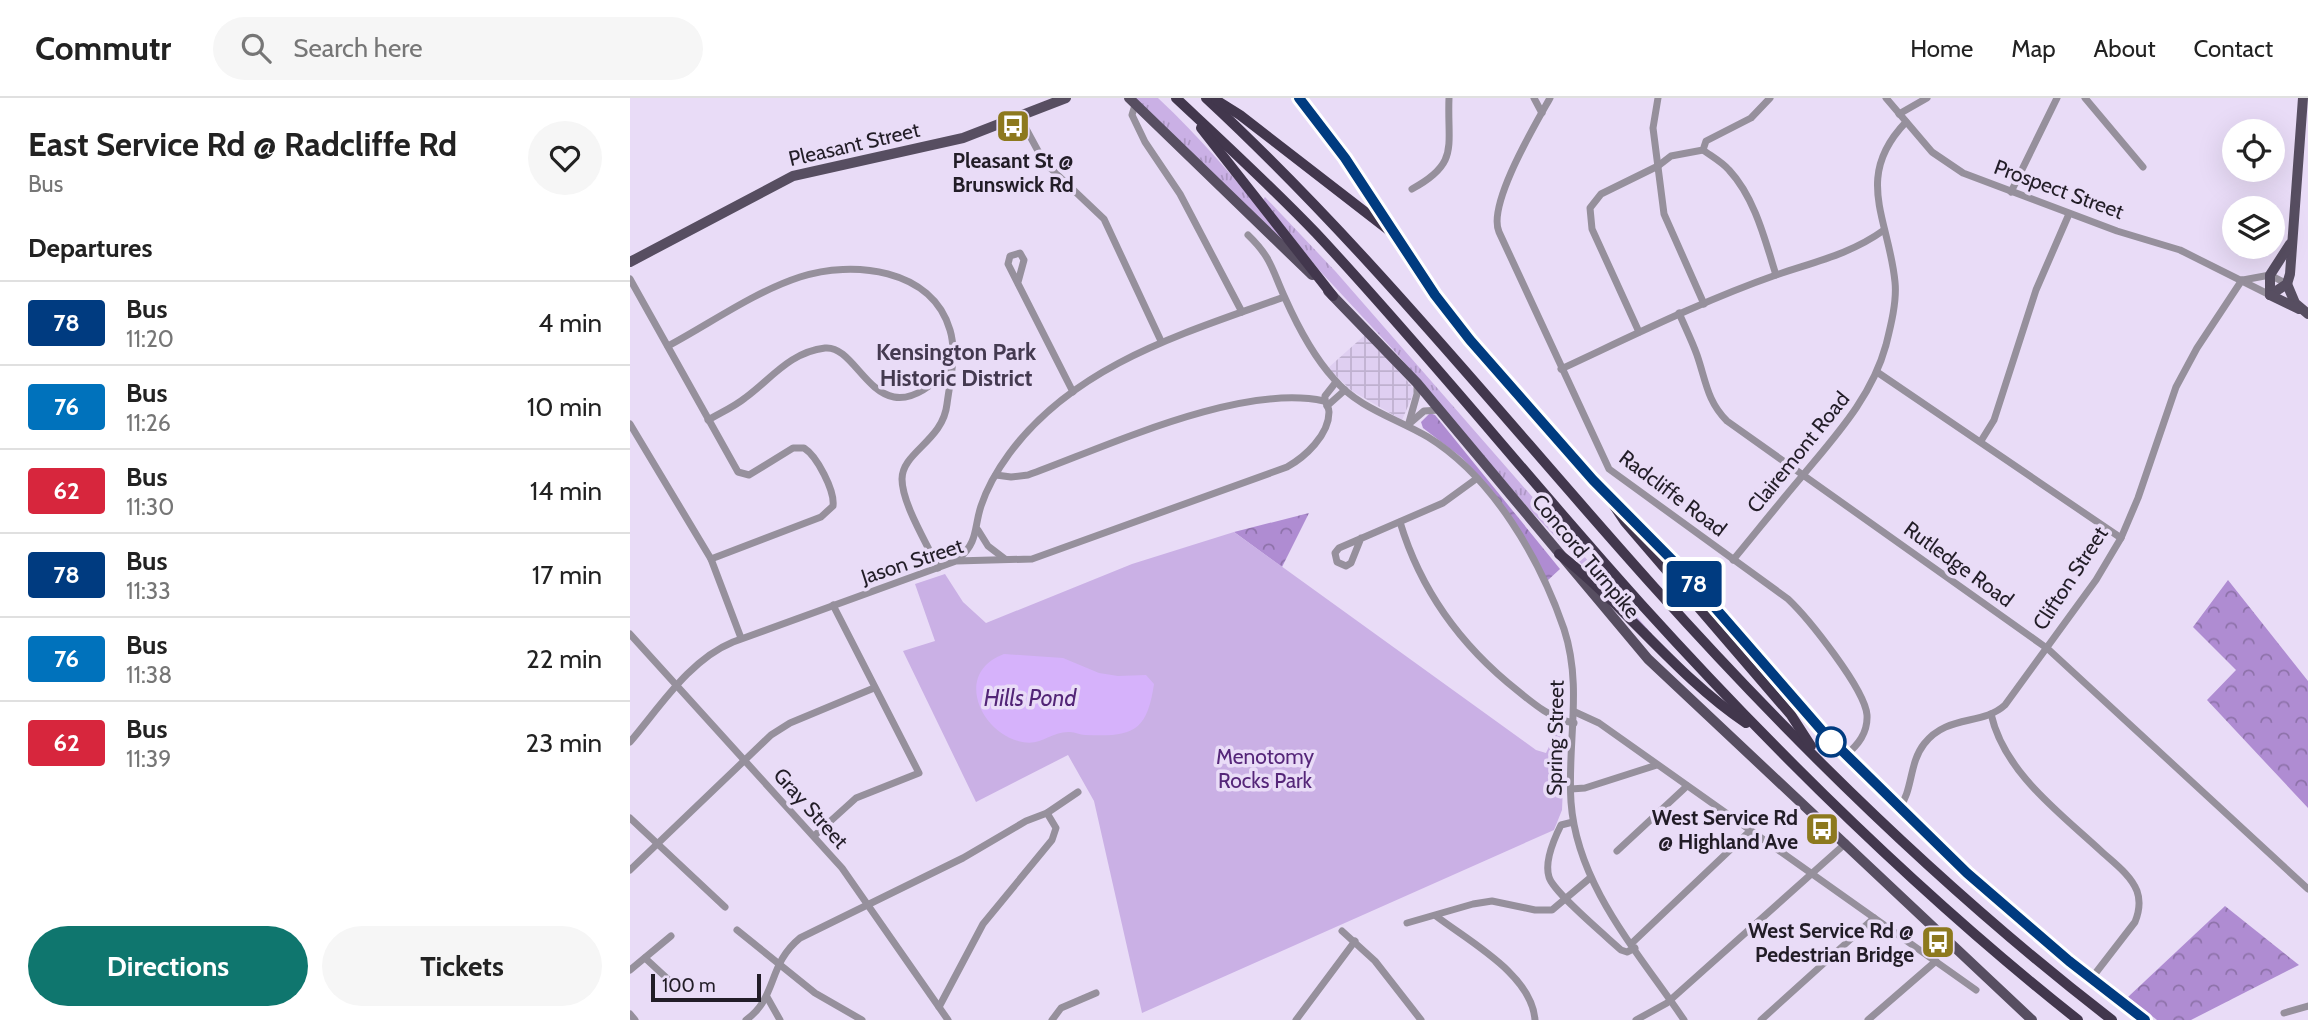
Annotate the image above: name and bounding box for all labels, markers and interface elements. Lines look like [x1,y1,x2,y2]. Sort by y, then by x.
search box [213,17,703,80]
text: Commutr [35,28,171,68]
icon: search [237,29,275,67]
text: Search here [293,32,422,64]
text: Home [1910,34,1973,63]
text: Map [2011,34,2056,63]
text: About [2094,34,2156,63]
text: Contact [2194,34,2273,63]
bus stop icon: Pleasant St @ Brunswick Rd [994,107,1032,145]
street label: Pleasant Street [786,117,922,171]
map controls [2222,119,2285,259]
button: locate [2222,119,2285,182]
button: heart [528,121,602,195]
text: East Service Rd @ Radcliffe Rd [28,124,457,164]
place label: Pleasant St @ Brunswick Rd [952,148,1074,197]
street label: Prospect Street [1991,154,2127,224]
text: Bus [28,170,63,198]
button: layers [2222,196,2285,259]
text: Departures [28,232,152,264]
text: Bus [126,293,167,325]
text: 4 min [538,307,602,339]
text: 78 [53,308,80,337]
text: 11:20 [126,325,174,353]
district label: Kensington Park Historic District [876,338,1037,392]
text: Bus [126,377,167,409]
street label: Clairemont Road [1742,386,1854,518]
text: 10 min [527,391,602,423]
text: 76 [54,392,79,421]
text: 11:26 [126,409,171,437]
street label: Radcliffe Road [1614,445,1732,541]
text: Bus [126,461,167,493]
text: 14 min [530,475,602,507]
text: 62 [53,476,80,505]
street label: Concord Turnpike [1527,489,1645,623]
text: 11:30 [126,493,174,521]
street label: Rutledge Road [1899,516,2019,612]
street label: Clifton Street [2027,522,2113,634]
street label: Jason Street [857,533,966,590]
text: Bus [126,545,167,577]
text: 17 min [532,559,602,591]
text: 78 [53,560,80,589]
line badge: 78 [1662,561,1726,607]
text: 78 [1681,569,1707,598]
text: 11:33 [126,577,171,605]
text: Bus [126,629,167,661]
text: 22 min [526,643,602,675]
text: 76 [54,644,79,673]
text: 11:38 [126,661,172,689]
street label: Spring Street [1541,680,1569,796]
water label: Hills Pond [984,684,1077,712]
text: Bus [126,713,167,745]
text: 23 min [526,727,602,759]
unlabelled marker [1816,727,1846,757]
text: 62 [53,728,80,757]
park label: Menotomy Rocks Park [1216,744,1314,793]
text: 11:39 [126,745,171,773]
street label: Gray Street [768,763,854,853]
place label: West Service Rd @ Highland Ave [1652,805,1798,854]
bus stop icon: West Service Rd @ Highland Ave [1803,810,1841,848]
place label: West Service Rd @ Pedestrian Bridge [1748,918,1914,967]
bus stop icon: West Service Rd @ Pedestrian Bridge [1919,923,1957,961]
button: Directions [28,926,308,1006]
button: Tickets [322,926,602,1006]
scale bar [651,971,761,1003]
text: 100 m [662,974,716,997]

